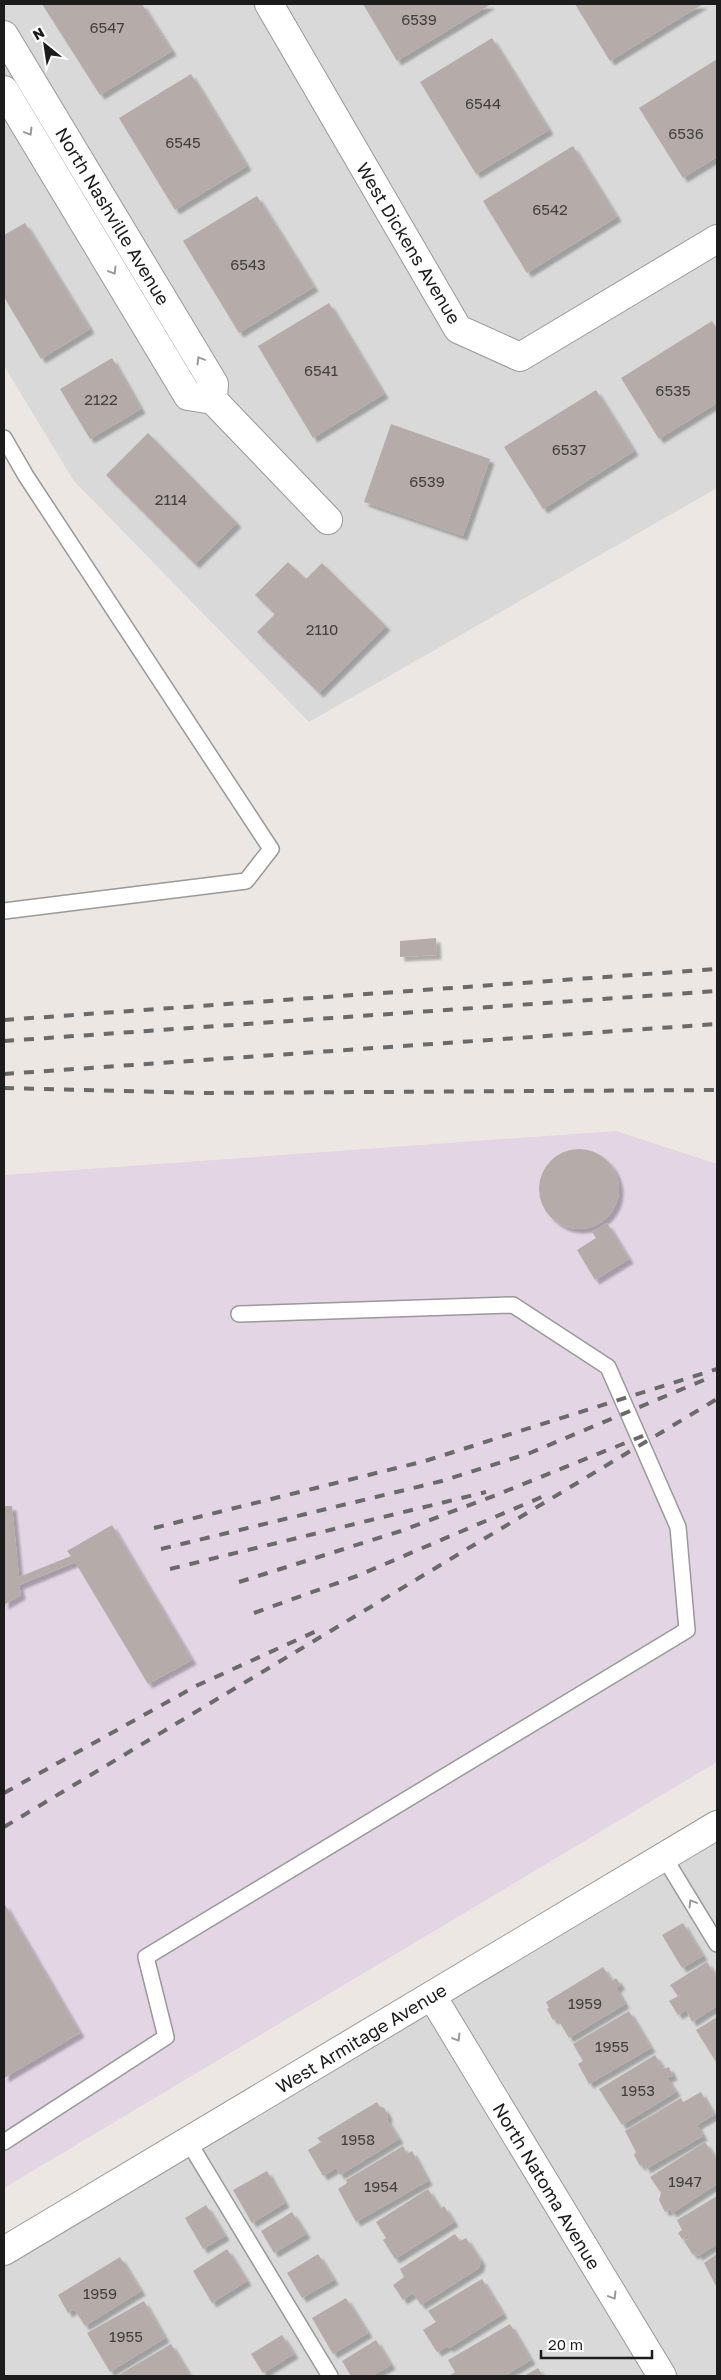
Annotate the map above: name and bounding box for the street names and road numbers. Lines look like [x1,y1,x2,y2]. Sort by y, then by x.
street label: North Nashville Avenue [51,123,175,309]
street label: West Dickens Avenue [352,158,466,328]
street label: West Armitage Avenue [272,1978,450,2098]
street label: North Natoma Avenue [489,2099,605,2273]

